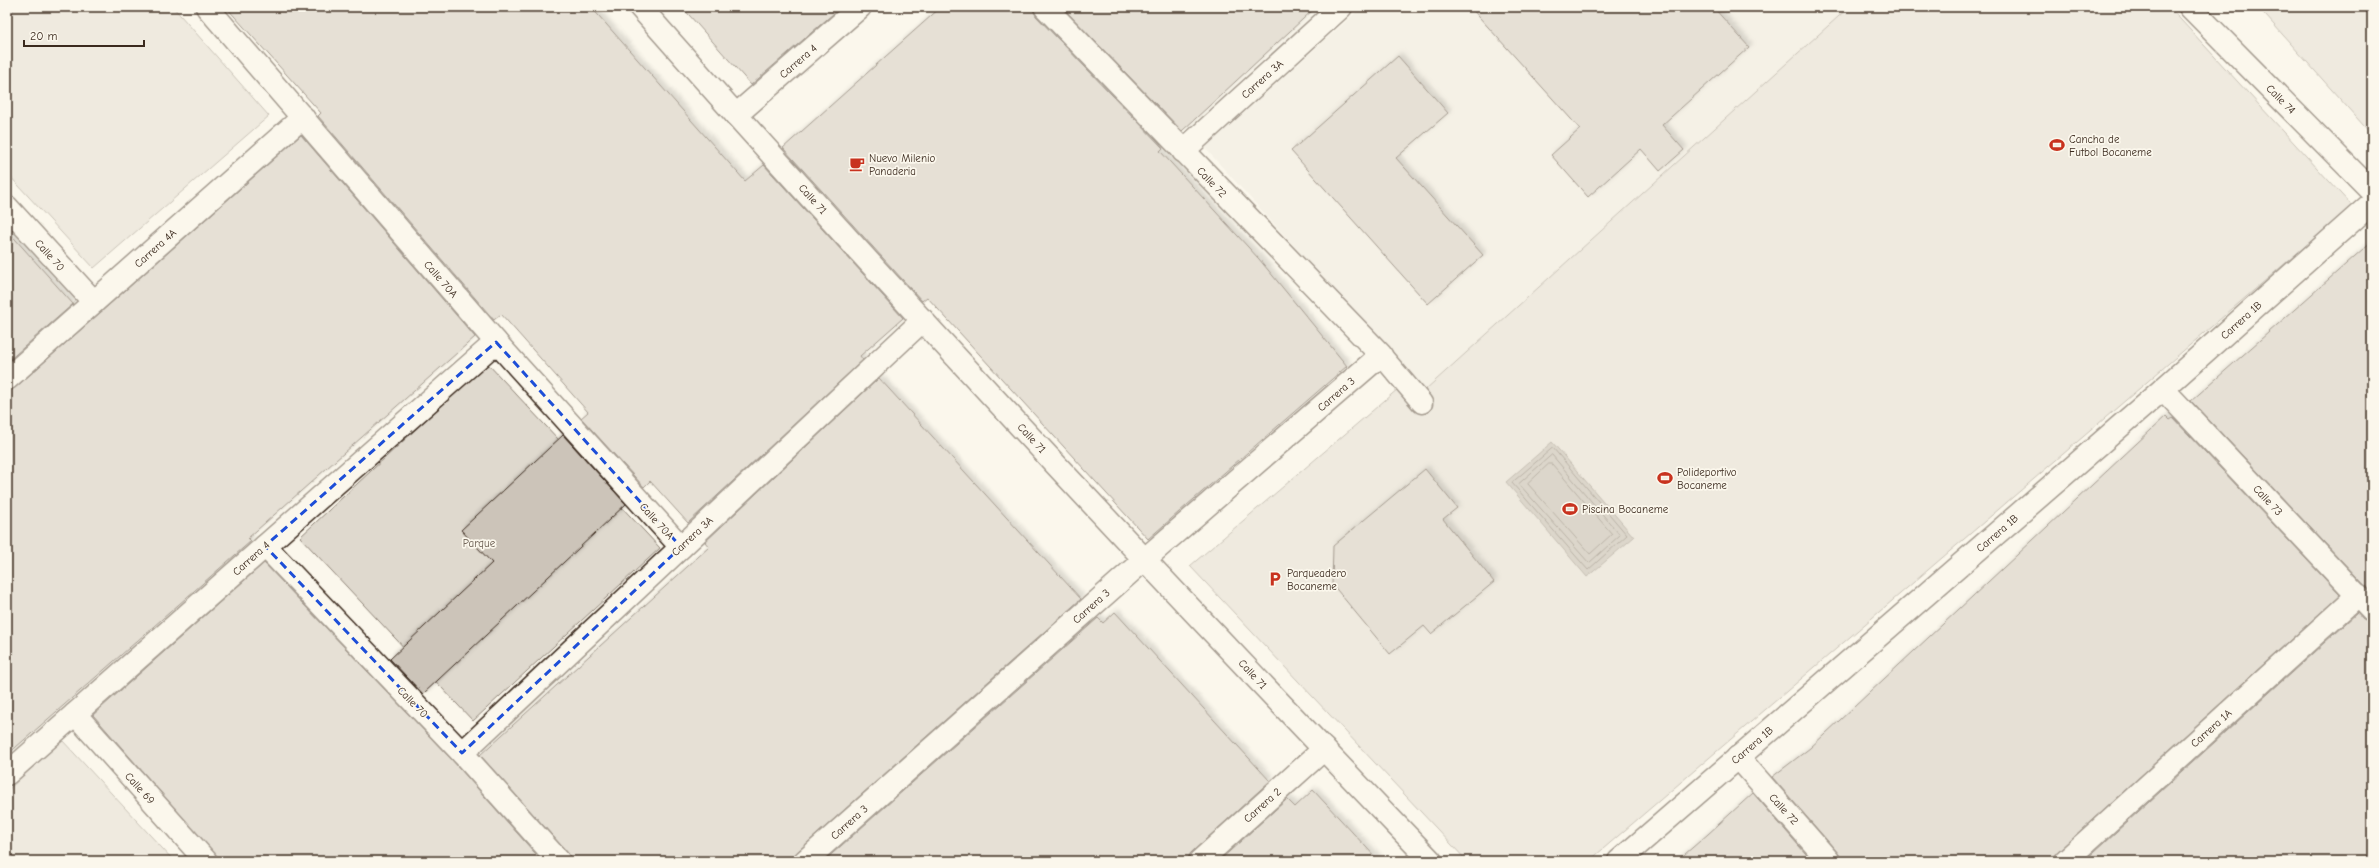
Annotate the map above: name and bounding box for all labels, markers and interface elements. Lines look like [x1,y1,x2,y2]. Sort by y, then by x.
scale bar [24,22,144,48]
text: 20 m [30,29,58,43]
street label: Carrera 4 [777,42,820,81]
street label: Carrera 3A [1239,57,1286,102]
street label: Calle 74 [2263,82,2298,117]
place label: Cancha de Futbol Bocaneme [2069,133,2152,159]
sports icon: Cancha de Futbol Bocaneme [2048,136,2066,154]
place label: Nuevo Milenio Panaderia [869,152,935,178]
cafe icon: Nuevo Milenio Panaderia [848,155,866,173]
street label: Calle 72 [1194,164,1229,200]
street label: Calle 71 [796,182,830,217]
street label: Carrera 4A [132,226,179,271]
street label: Calle 70 [32,237,67,274]
street label: Calle 70A [421,258,461,301]
street label: Carrera 1B [2218,298,2265,342]
street label: Carrera 3 [1315,375,1358,414]
street label: Calle 71 [1015,421,1049,456]
place label: Polideportivo Bocaneme [1677,466,1737,492]
sports icon: Polideportivo Bocaneme [1656,469,1674,487]
street label: Calle 73 [2250,482,2285,518]
street label: Calle 70A [637,500,677,543]
sports icon: Piscina Bocaneme [1561,500,1579,518]
place label: Piscina Bocaneme [1582,503,1669,516]
street label: Carrera 1B [1974,512,2021,555]
street label: Carrera 3A [669,513,716,559]
park label: Parque [463,537,496,550]
street label: Carrera 4 [230,538,273,578]
place label: Parqueadero Bocaneme [1287,567,1347,593]
parking icon: Parqueadero Bocaneme [1266,570,1284,588]
street label: Carrera 3 [1070,586,1113,626]
street label: Calle 71 [1236,657,1270,692]
street label: Calle 70 [395,684,431,721]
street label: Carrera 1A [2188,706,2235,750]
street label: Carrera 1B [1729,724,1776,767]
street label: Calle 69 [122,770,157,807]
street label: Carrera 2 [1241,785,1284,826]
street label: Calle 72 [1766,791,1801,828]
street label: Carrera 3 [828,802,871,842]

